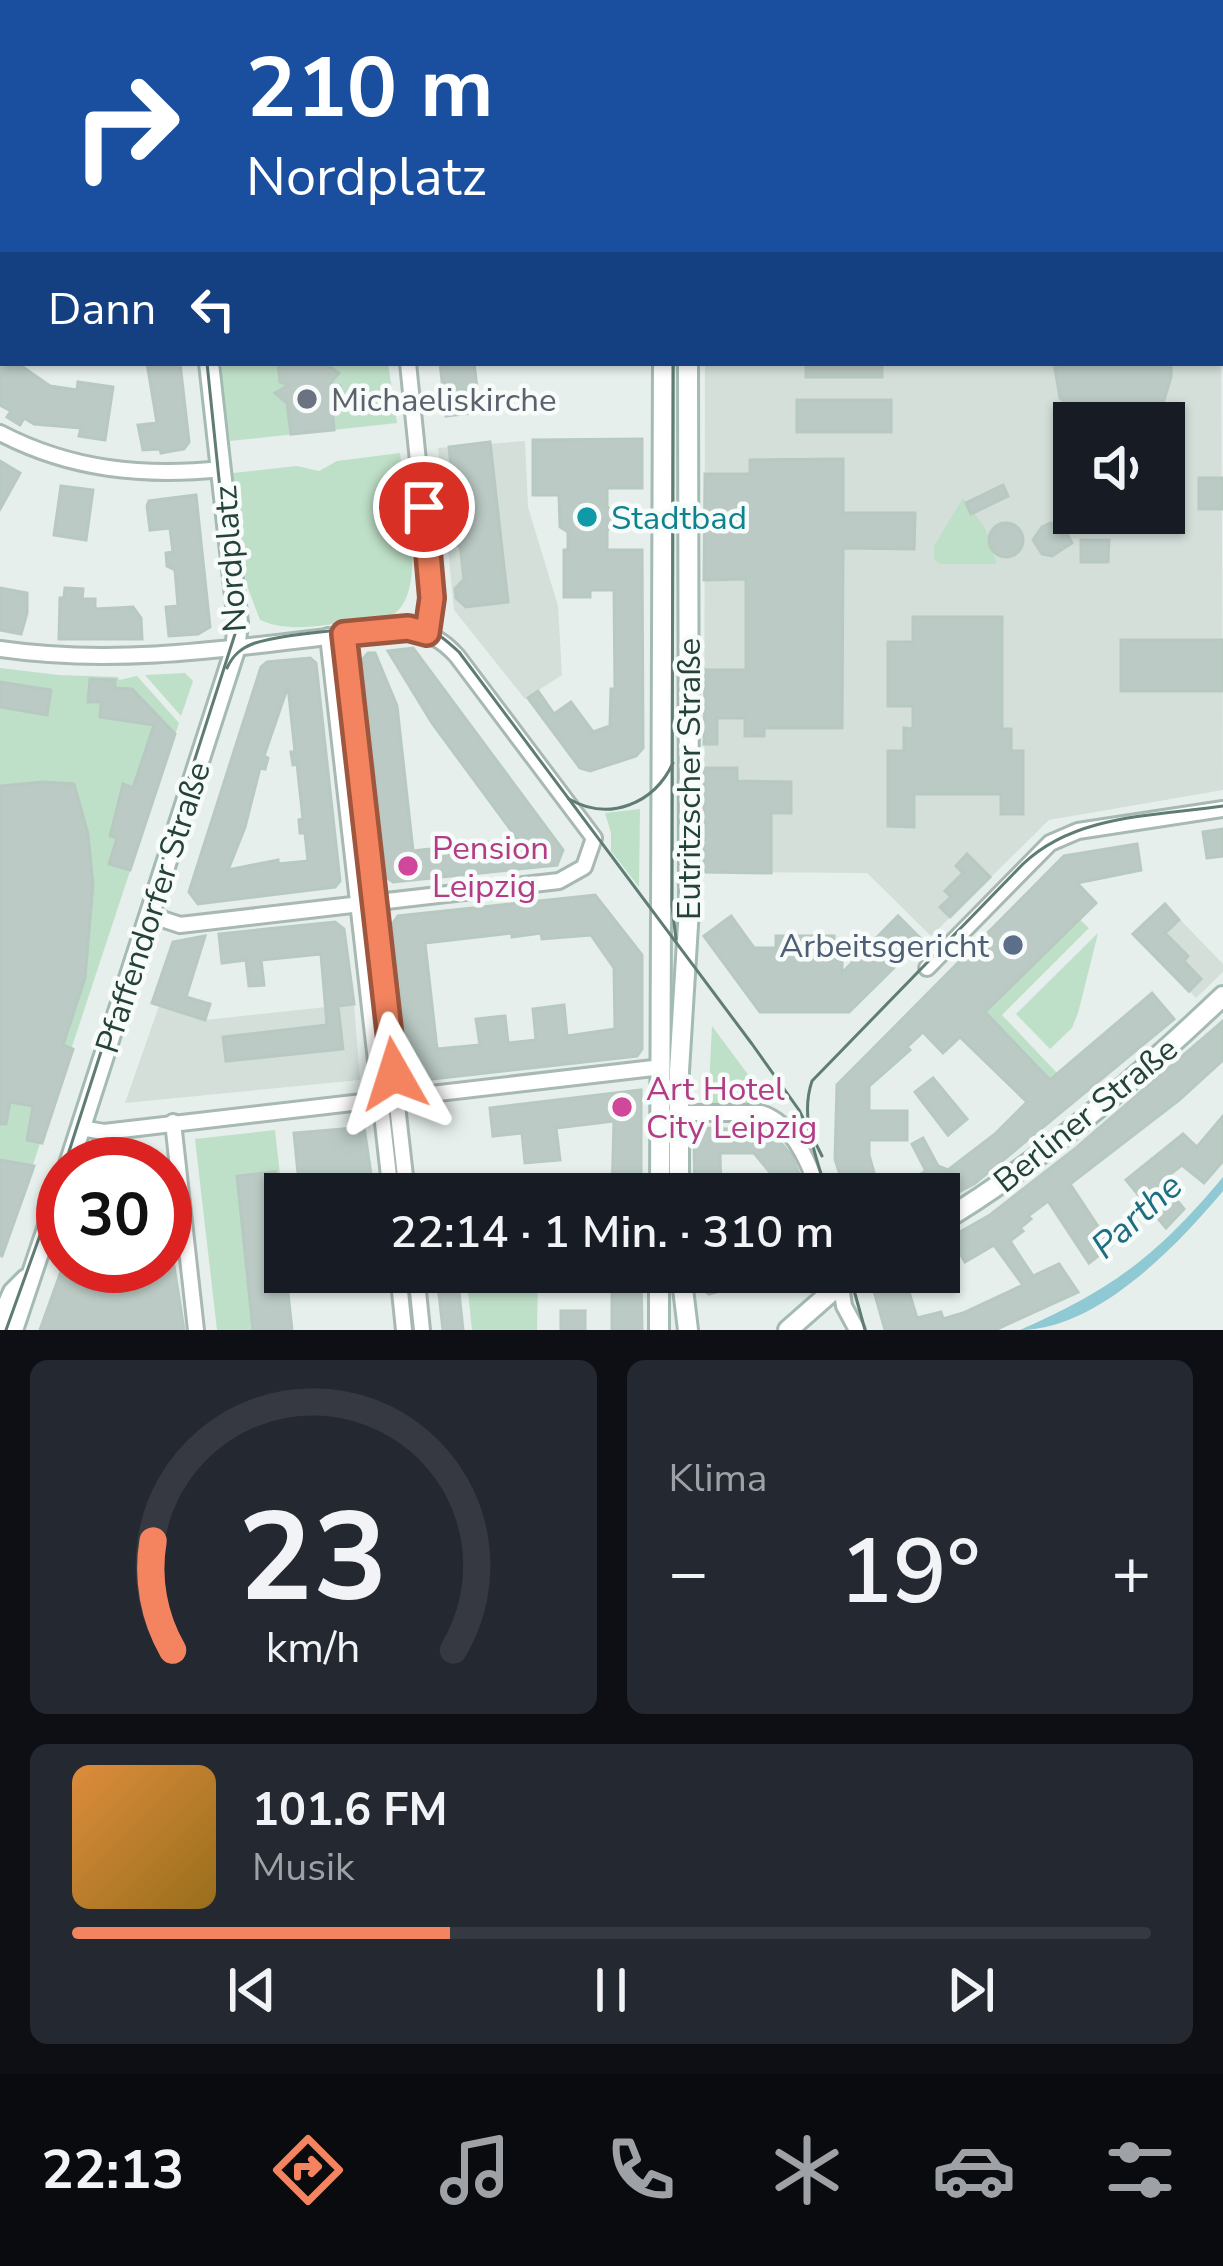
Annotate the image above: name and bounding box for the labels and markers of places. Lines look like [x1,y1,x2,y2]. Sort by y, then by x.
place label: Michaeliskirche [331,378,557,423]
marker: Michaeliskirche [294,386,320,412]
pin [373,456,475,558]
place label: Stadtbad [611,496,747,541]
marker: Stadtbad [574,504,600,530]
place label: Pension Leipzig [432,826,549,909]
marker: Pension Leipzig [395,853,421,879]
place label: Arbeitsgericht [779,924,989,969]
marker: Arbeitsgericht [1000,932,1026,958]
place label: Art Hotel City Leipzig [646,1067,817,1150]
marker: Art Hotel City Leipzig [609,1094,635,1120]

